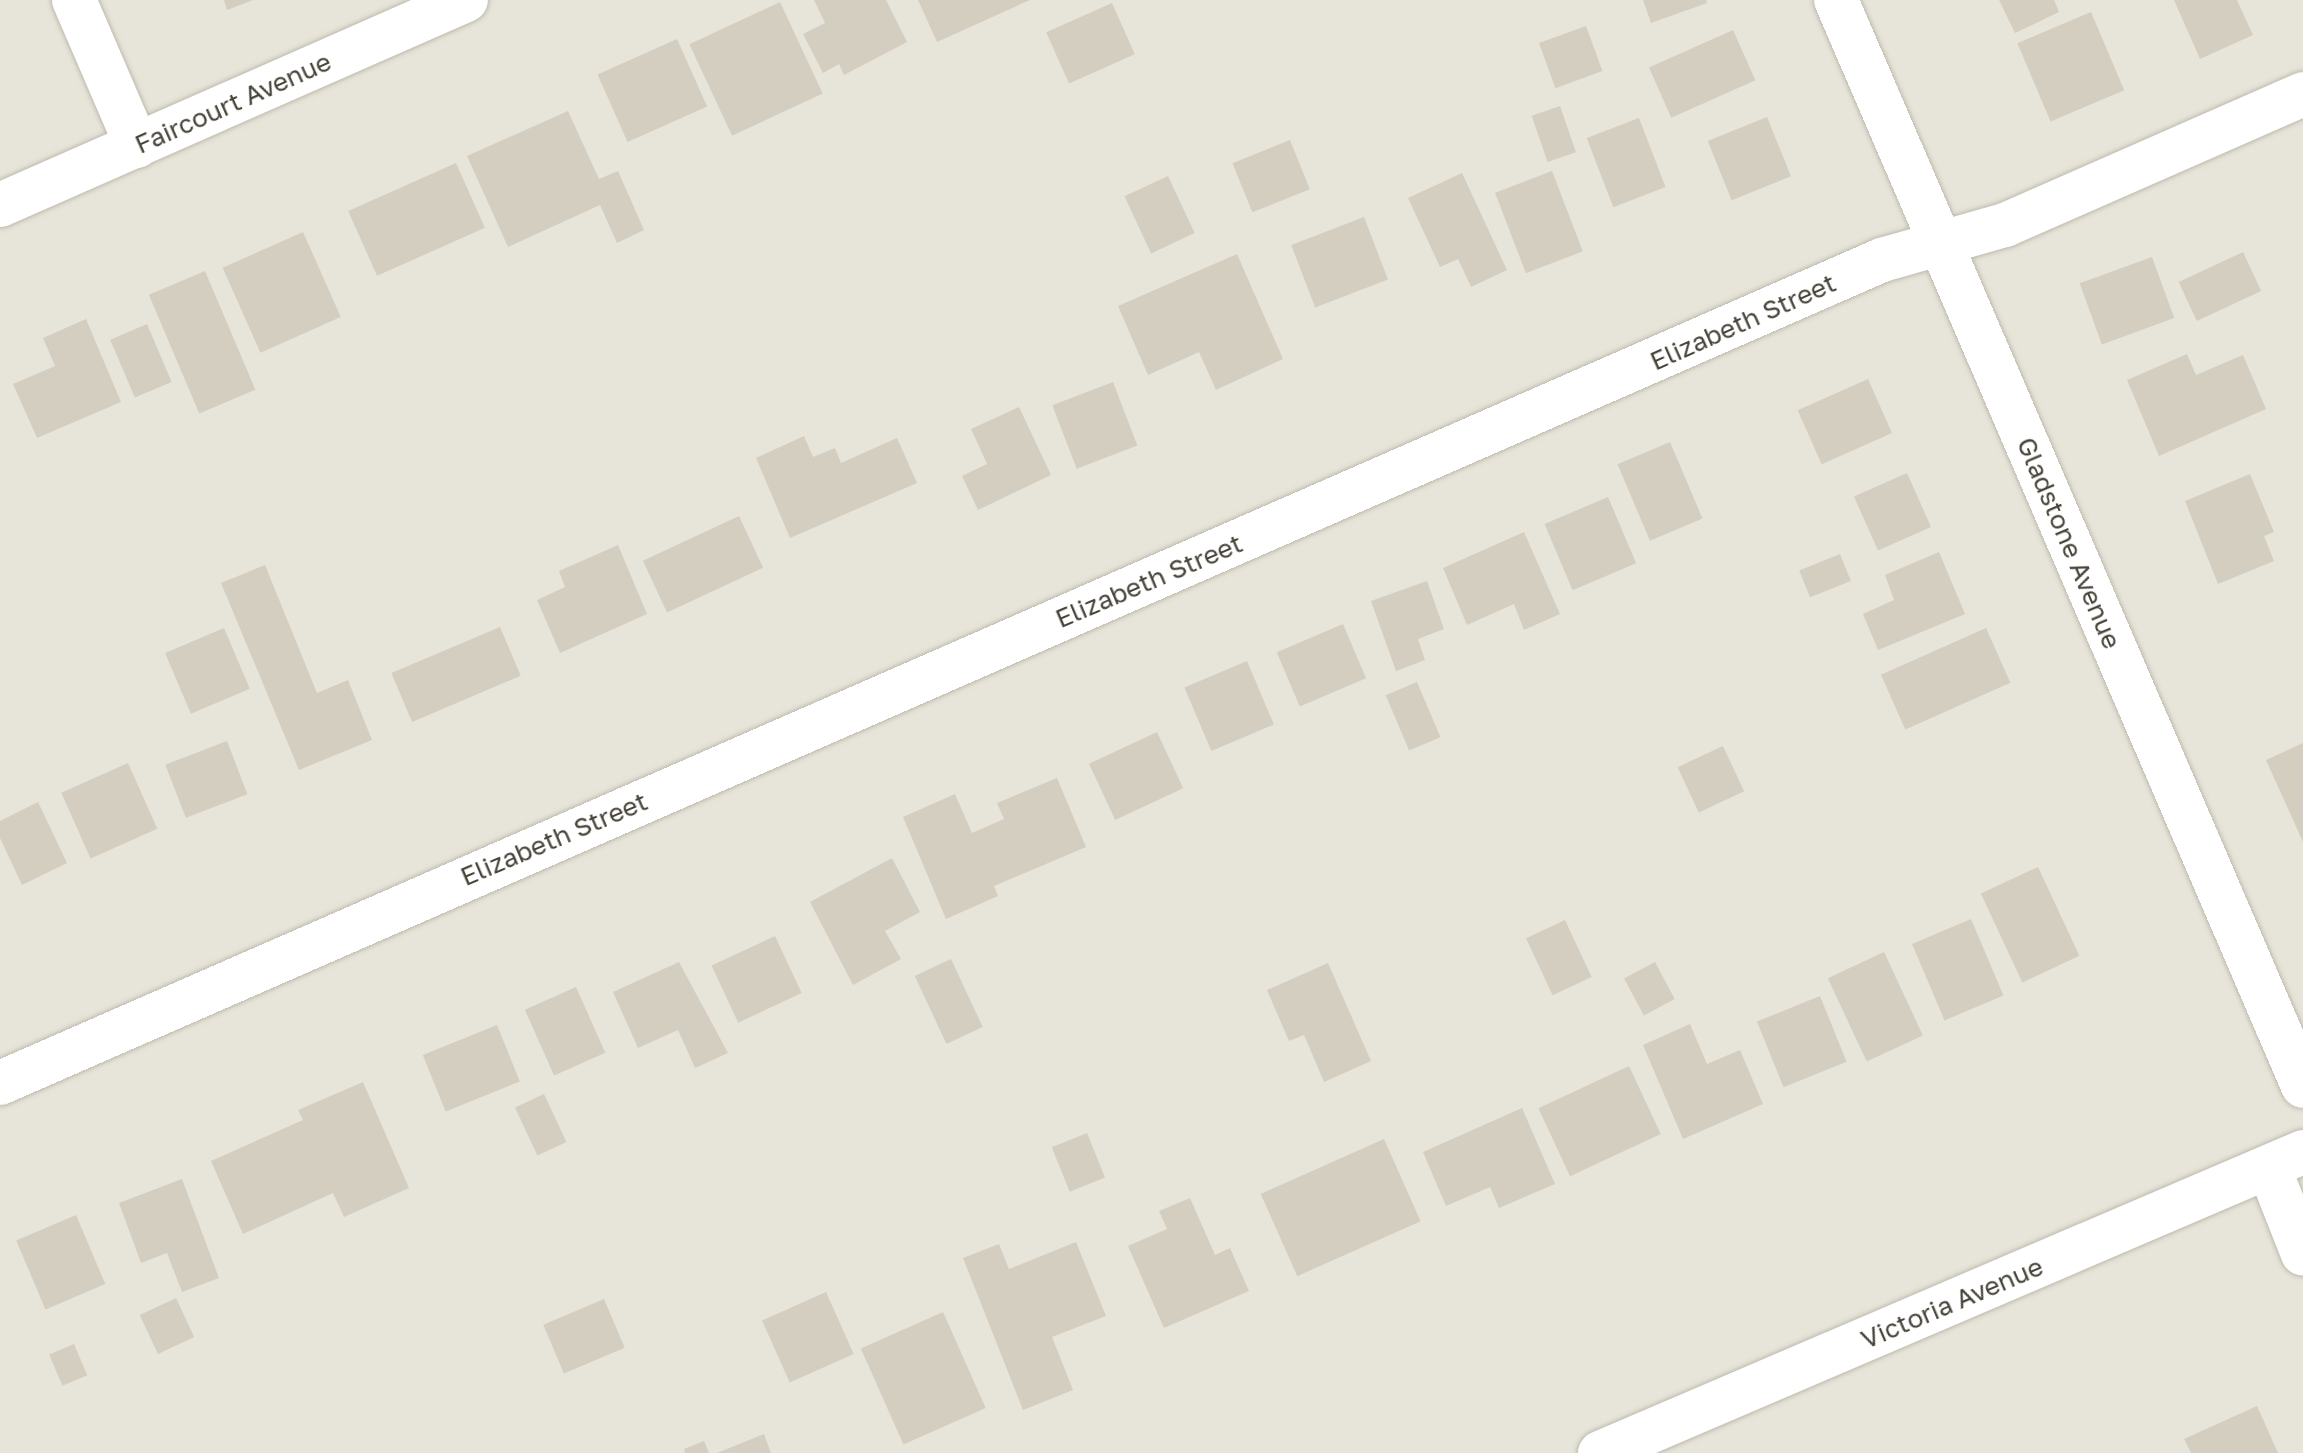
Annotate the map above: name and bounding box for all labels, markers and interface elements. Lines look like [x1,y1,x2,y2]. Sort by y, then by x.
street label: Faircourt Avenue [130,46,336,160]
street label: Elizabeth Street [1645,267,1841,377]
street label: Gladstone Avenue [2010,433,2128,653]
street label: Elizabeth Street [1051,528,1247,634]
street label: Elizabeth Street [456,786,652,892]
street label: Victoria Avenue [1856,1251,2048,1355]

